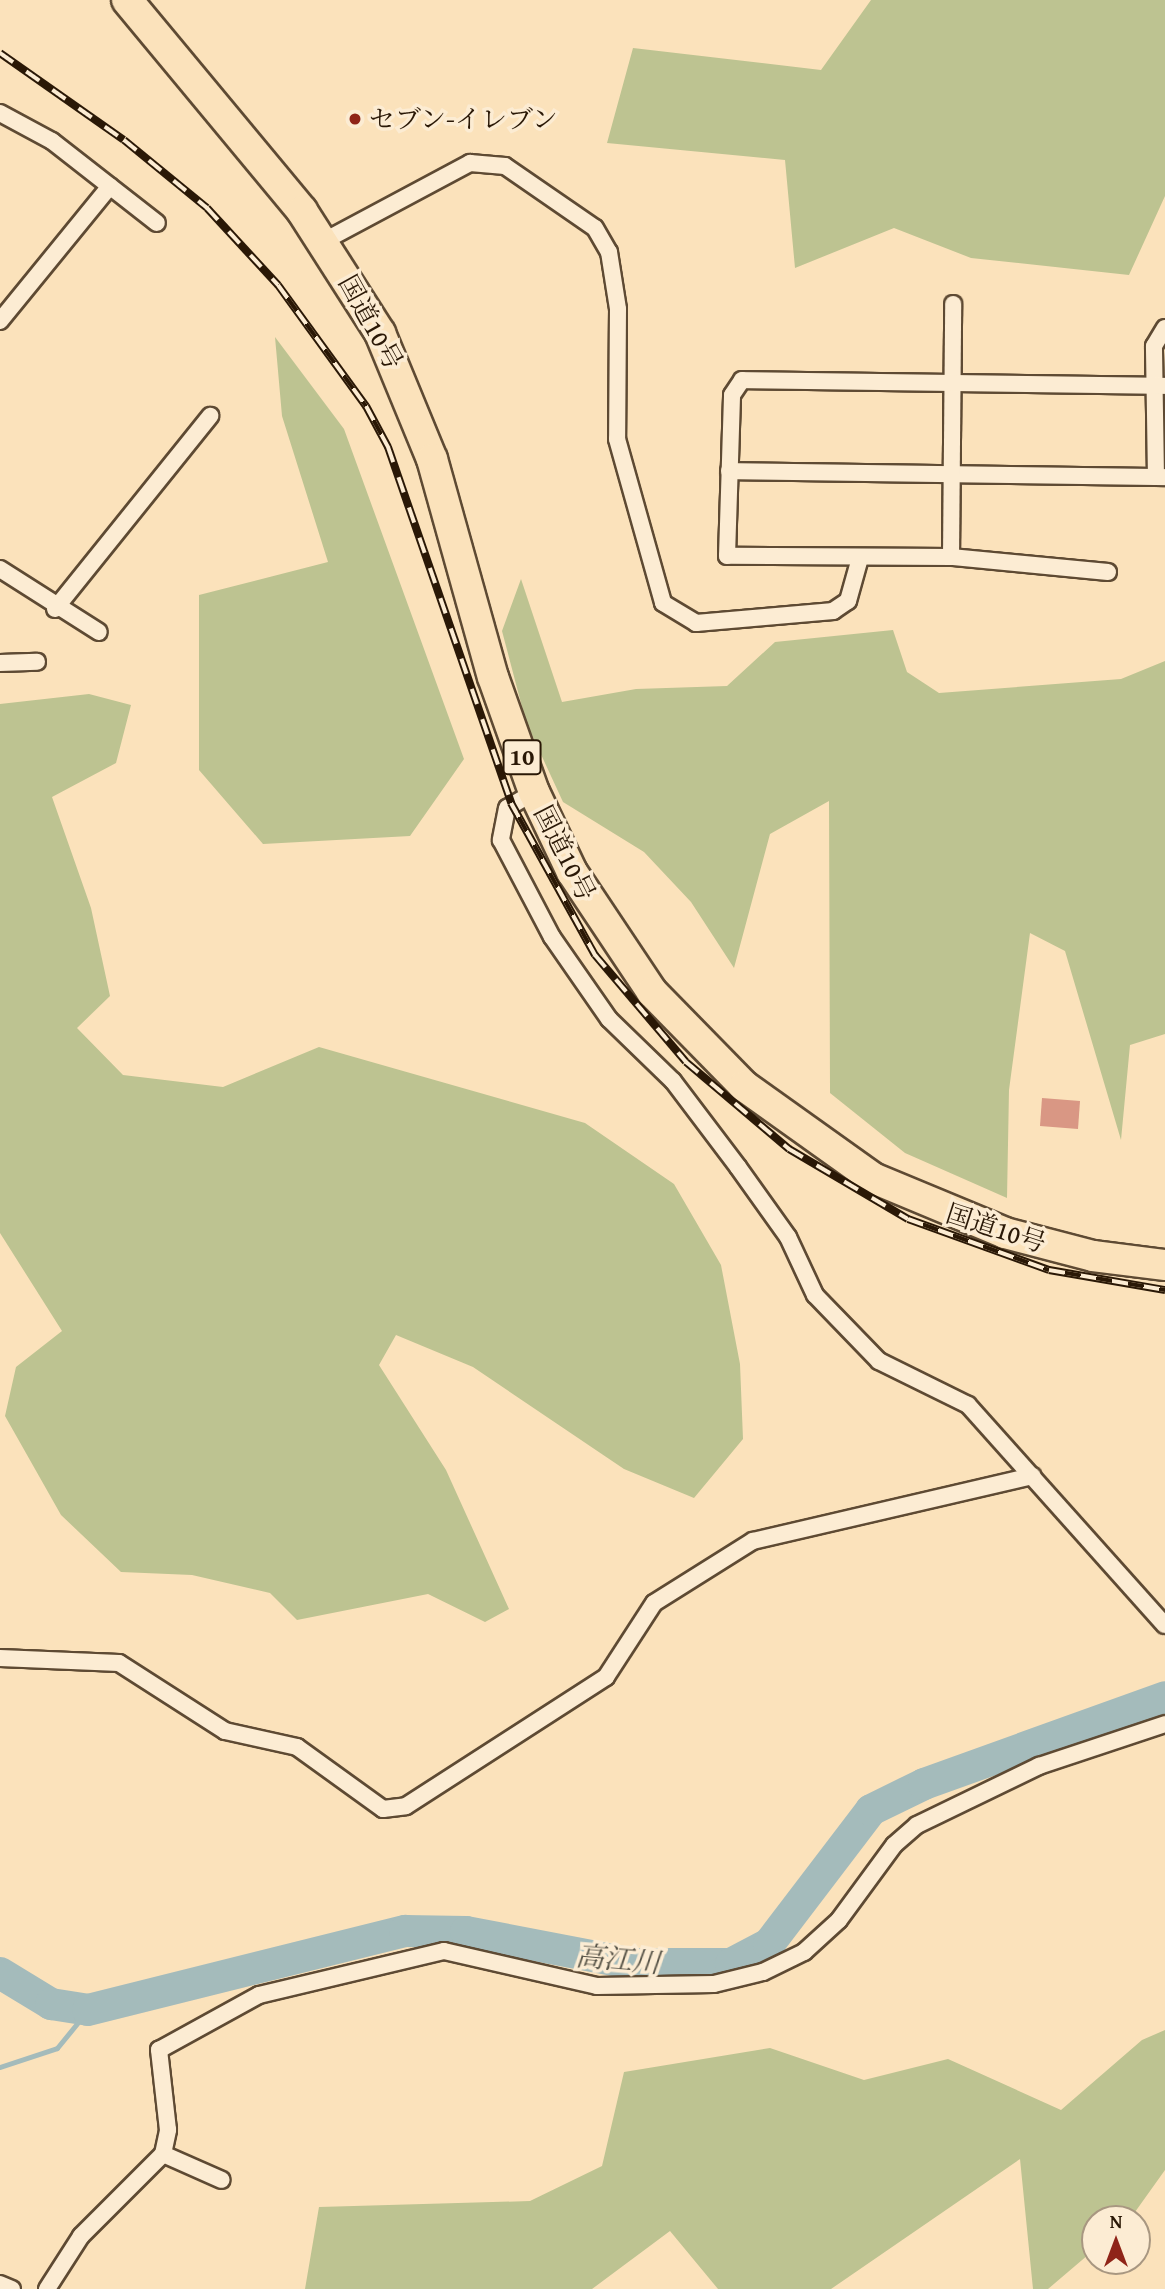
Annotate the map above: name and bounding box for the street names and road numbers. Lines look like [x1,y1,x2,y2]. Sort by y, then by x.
street label: 国道10号 [332,269,410,375]
road number: 10 [501,736,543,778]
street label: 国道10号 [528,800,602,906]
street label: 国道10号 [942,1197,1050,1259]

